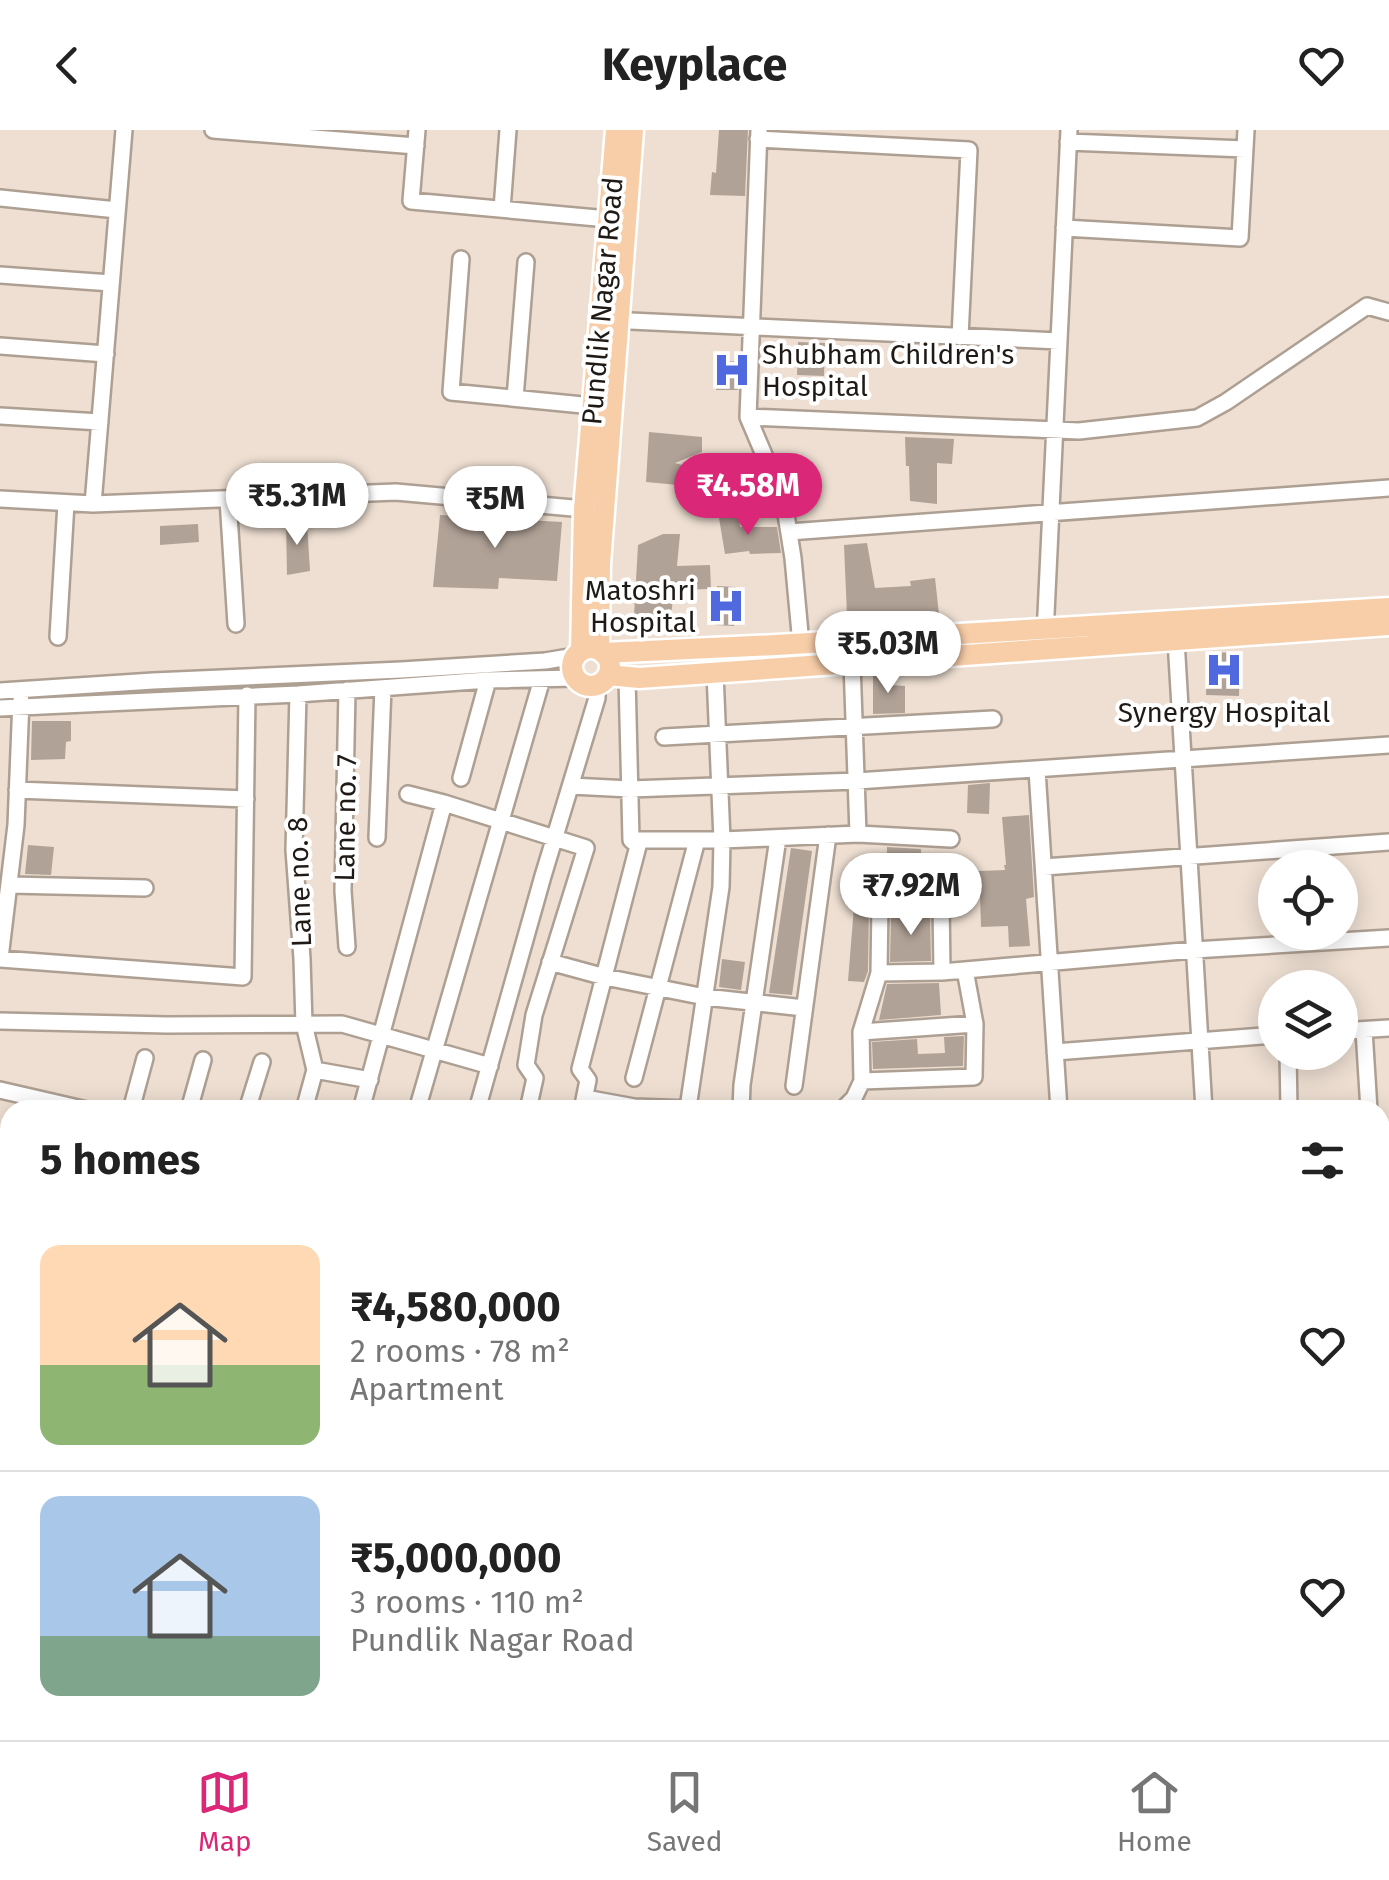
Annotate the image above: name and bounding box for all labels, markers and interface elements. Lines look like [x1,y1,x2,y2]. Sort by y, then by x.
icon: back [40,38,95,93]
text: Keyplace [602,38,787,92]
icon: heart [1294,38,1349,93]
street label: Pundlik Nagar Road [575,176,630,426]
place label: Shubham Children's Hospital [762,338,1014,403]
hospital icon: Shubham Children's Hospital [711,349,753,391]
pin: ₹4.58M [667,453,829,538]
pin: ₹5.31M [216,463,378,548]
pin: ₹5M [447,466,543,551]
text: ₹4.58M [696,466,800,504]
text: ₹5.31M [248,476,346,514]
text: ₹5M [465,479,525,517]
place label: Matoshri Hospital [585,574,696,639]
hospital icon: Matoshri Hospital [705,585,747,627]
pin: ₹5.03M [807,611,969,696]
text: ₹5.03M [837,624,939,662]
hospital icon: Synergy Hospital [1203,649,1245,691]
place label: Synergy Hospital [1118,696,1330,729]
street label: Lane no. 7 [328,754,363,882]
street label: Lane no. 8 [281,816,318,948]
map controls [1258,850,1358,1070]
button: locate [1258,850,1358,950]
pin: ₹7.92M [830,853,992,938]
text: ₹7.92M [862,866,960,904]
button: layers [1258,970,1358,1070]
icon: filters [1295,1133,1350,1188]
text: 5 homes [40,1135,200,1185]
text: ₹4,580,000 [350,1282,561,1332]
icon: home [120,1285,240,1405]
icon: heart [1295,1318,1350,1373]
text: 2 rooms · 78 m² [350,1332,570,1370]
text: Apartment [350,1370,504,1408]
text: ₹5,000,000 [350,1533,562,1583]
icon: home [120,1536,240,1656]
icon: heart [1295,1569,1350,1624]
text: 3 rooms · 110 m² [350,1583,584,1621]
text: Pundlik Nagar Road [350,1621,635,1659]
tab: Map [197,1765,252,1858]
tab: Saved [647,1765,723,1858]
tab: Home [1117,1765,1192,1858]

